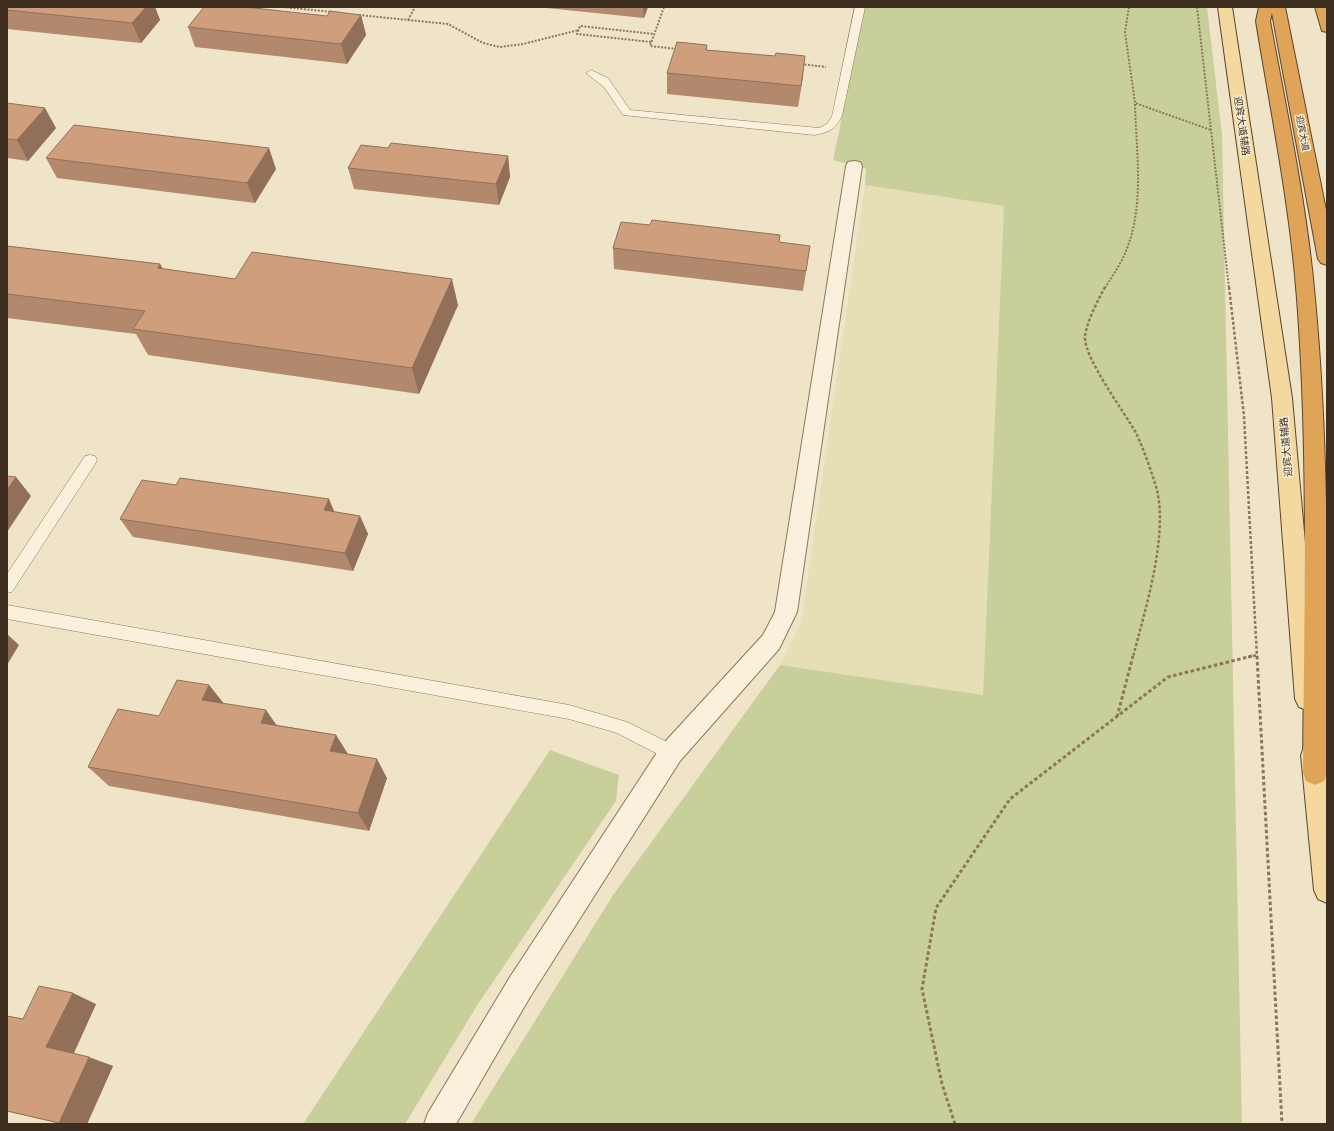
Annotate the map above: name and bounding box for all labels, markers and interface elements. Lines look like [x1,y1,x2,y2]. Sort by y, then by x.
street label: 迎宾大道辅路 [1231,95,1253,157]
street label: 迎宾大道 [1294,114,1312,152]
street label: 迎宾大道辅路 [1277,417,1295,477]

